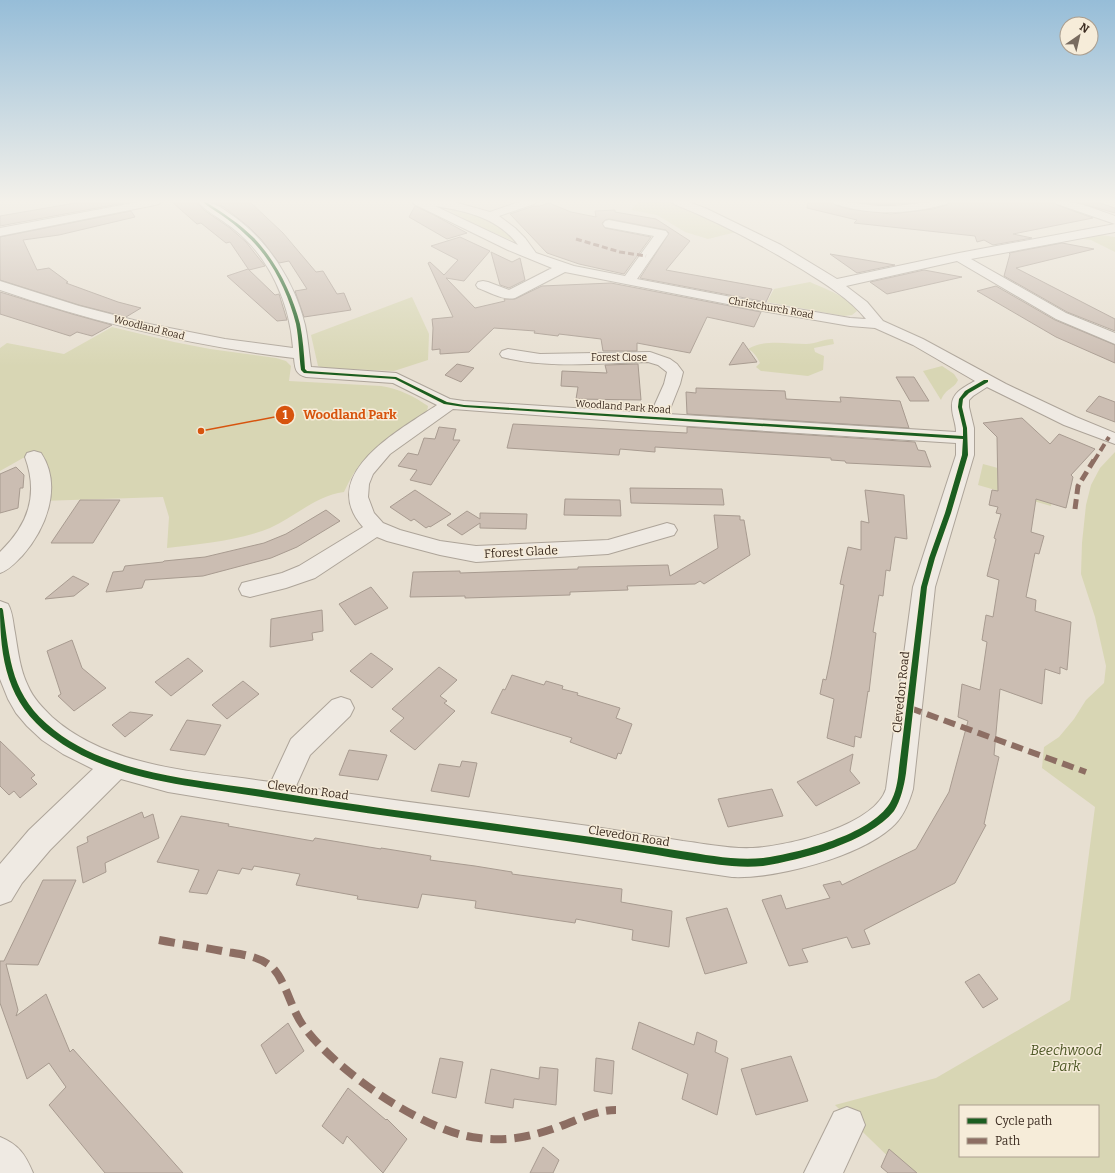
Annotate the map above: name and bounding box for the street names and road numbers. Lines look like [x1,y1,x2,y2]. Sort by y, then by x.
street label: Christchurch Road [728,295,815,321]
street label: Woodland Road [112,313,186,343]
street label: Forest Close [591,352,647,364]
street label: Woodland Park Road [575,398,671,416]
street label: Fforest Glade [484,543,558,561]
street label: Clevedon Road [890,650,912,734]
street label: Clevedon Road [266,777,350,803]
street label: Clevedon Road [587,823,671,849]

